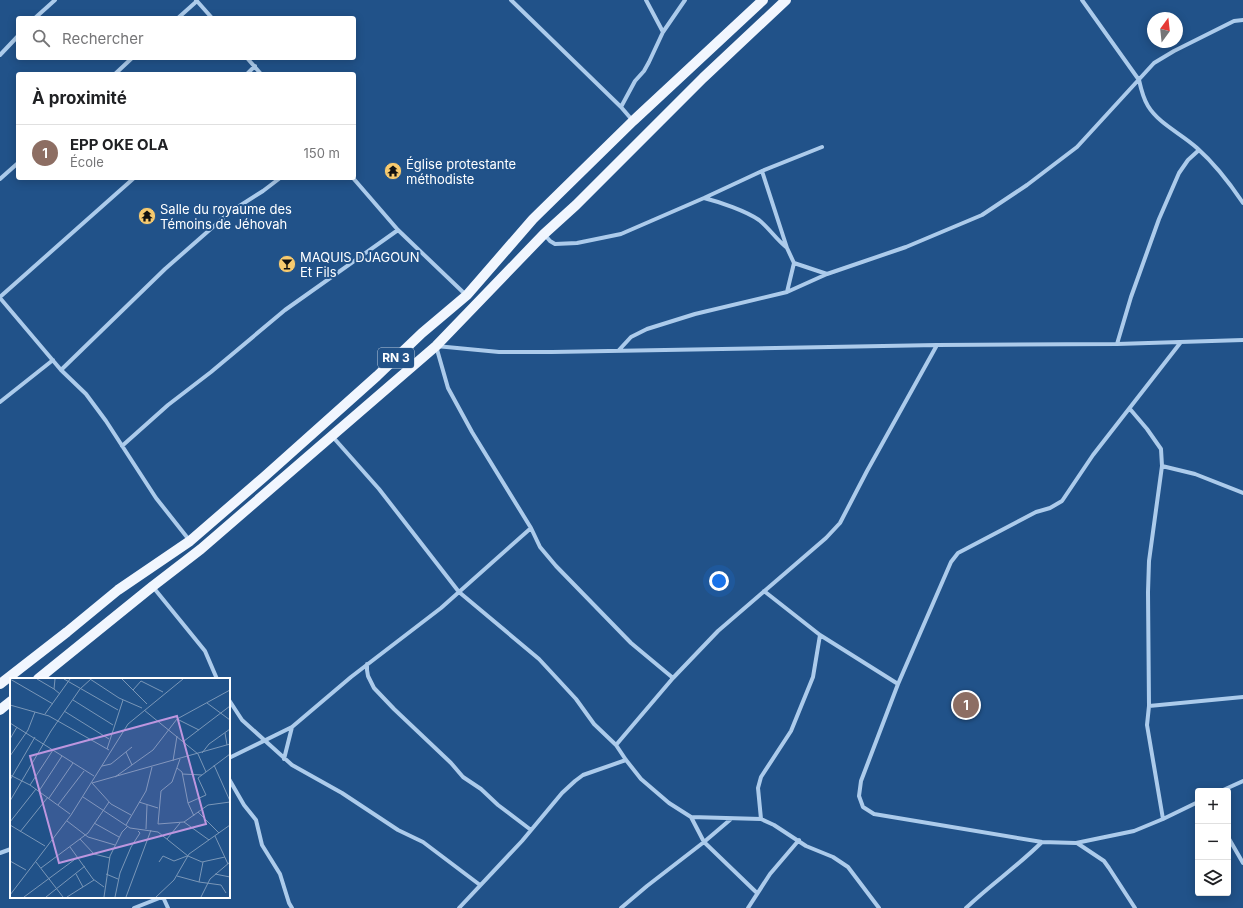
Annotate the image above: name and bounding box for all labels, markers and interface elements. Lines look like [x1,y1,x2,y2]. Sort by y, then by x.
north arrow [1147,12,1183,48]
search box [16,16,356,60]
icon: search [30,27,52,49]
text: Rechercher [62,29,144,48]
text: À proximité [32,88,127,108]
text: EPP OKE OLA [70,135,168,154]
text: 1 [42,145,48,161]
text: 150 m [304,145,340,161]
text: École [70,154,104,170]
place label: Église protestante méthodiste [406,156,516,187]
temple icon: Église protestante méthodiste [383,161,403,181]
place label: Salle du royaume des Témoins de Jéhovah [160,201,292,232]
temple icon: Salle du royaume des Témoins de Jéhovah [137,206,157,226]
place label: MAQUIS DJAGOUN Et Fils [300,249,420,280]
bar icon: MAQUIS DJAGOUN Et Fils [277,254,297,274]
road number: RN 3 [378,348,414,368]
your location [709,571,729,591]
inset map [10,678,230,898]
pin: 1 [953,690,979,720]
map controls [1195,788,1231,896]
button: + [1195,788,1231,824]
button: − [1195,824,1231,860]
button: layers [1195,860,1231,896]

